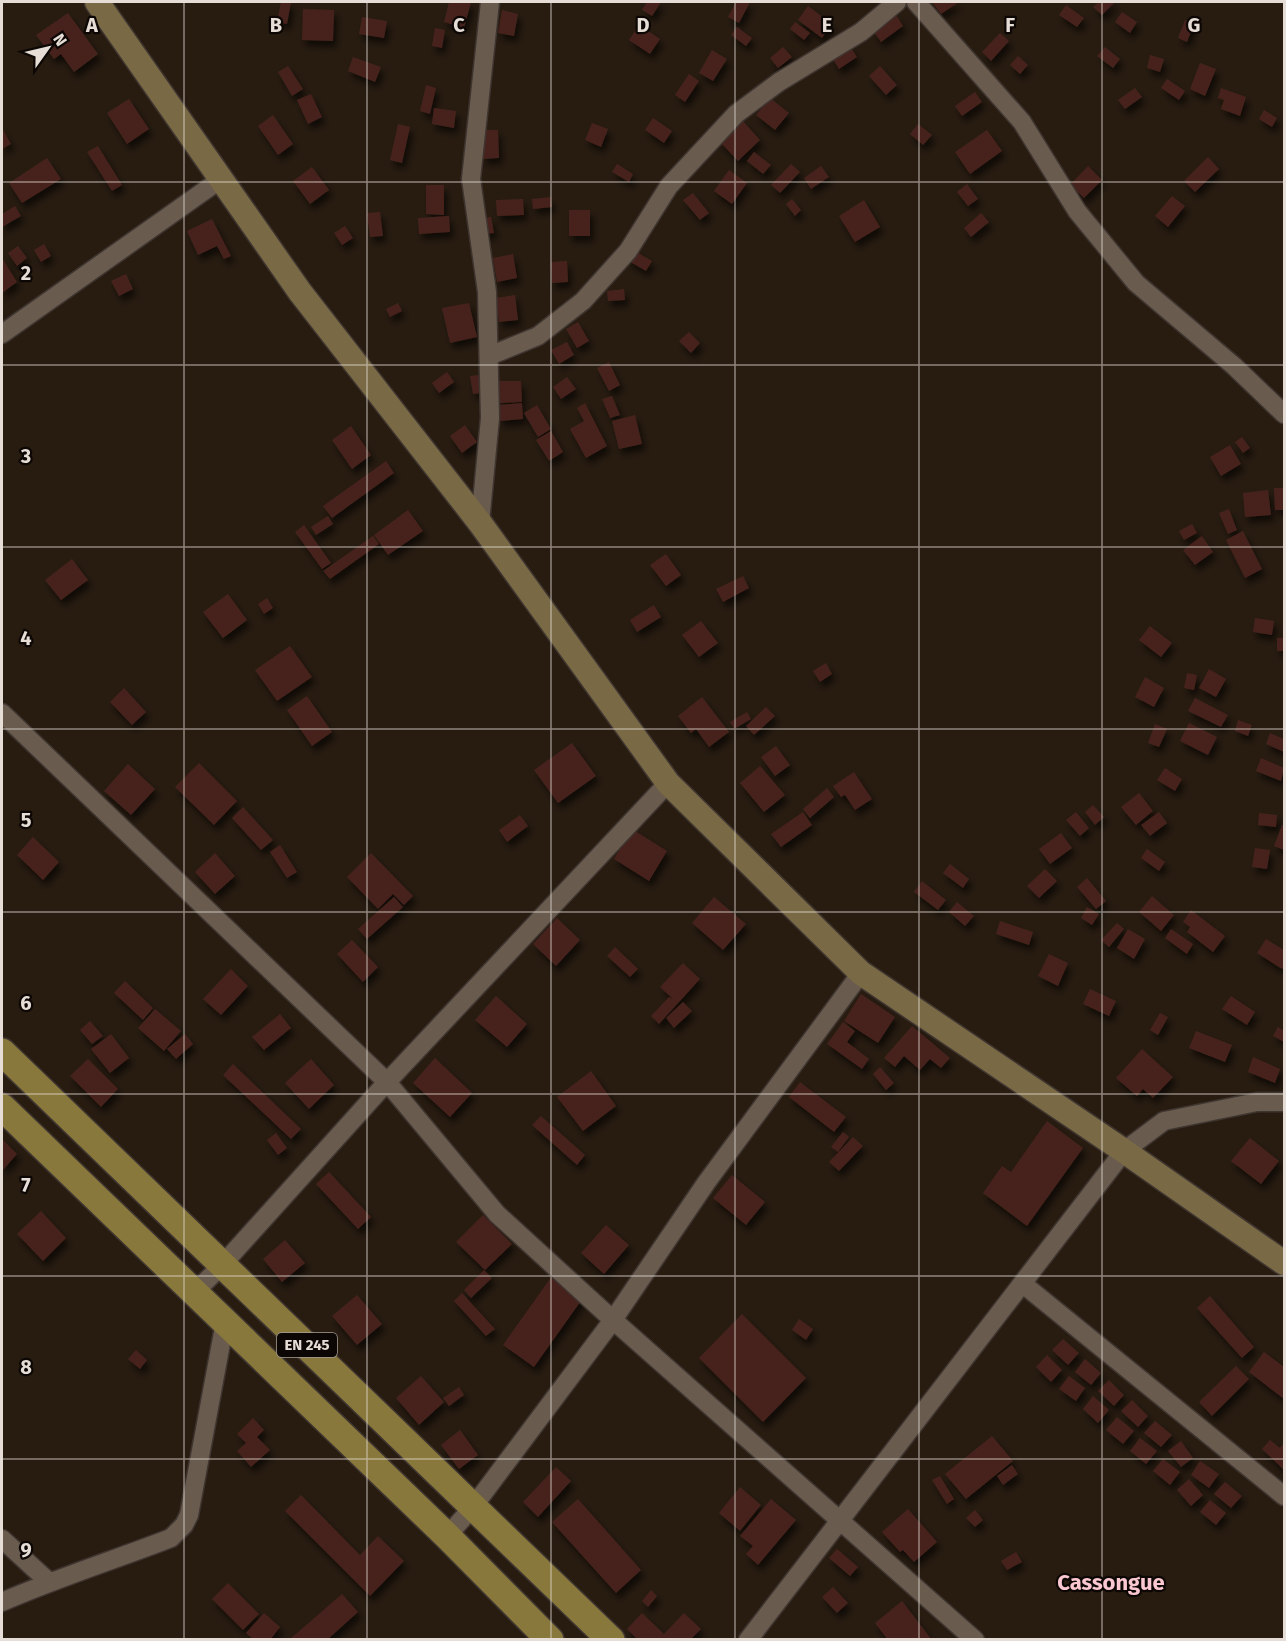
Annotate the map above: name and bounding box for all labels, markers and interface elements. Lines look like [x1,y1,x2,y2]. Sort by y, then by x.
text: A [85,13,99,37]
text: B [270,13,282,37]
text: C [453,13,465,37]
text: D [636,13,650,37]
text: E [822,13,832,37]
text: F [1005,13,1015,37]
text: G [1188,13,1200,37]
north arrow [18,18,78,78]
text: N [49,30,71,50]
text: 2 [21,261,31,285]
text: 3 [20,444,31,468]
text: 4 [20,626,32,650]
text: 5 [21,808,32,832]
text: 6 [20,991,32,1015]
text: 7 [21,1173,31,1197]
road number: EN 245 [277,1333,337,1357]
text: 8 [20,1355,32,1379]
text: 9 [20,1538,32,1562]
district label: Cassongue [1057,1569,1165,1596]

